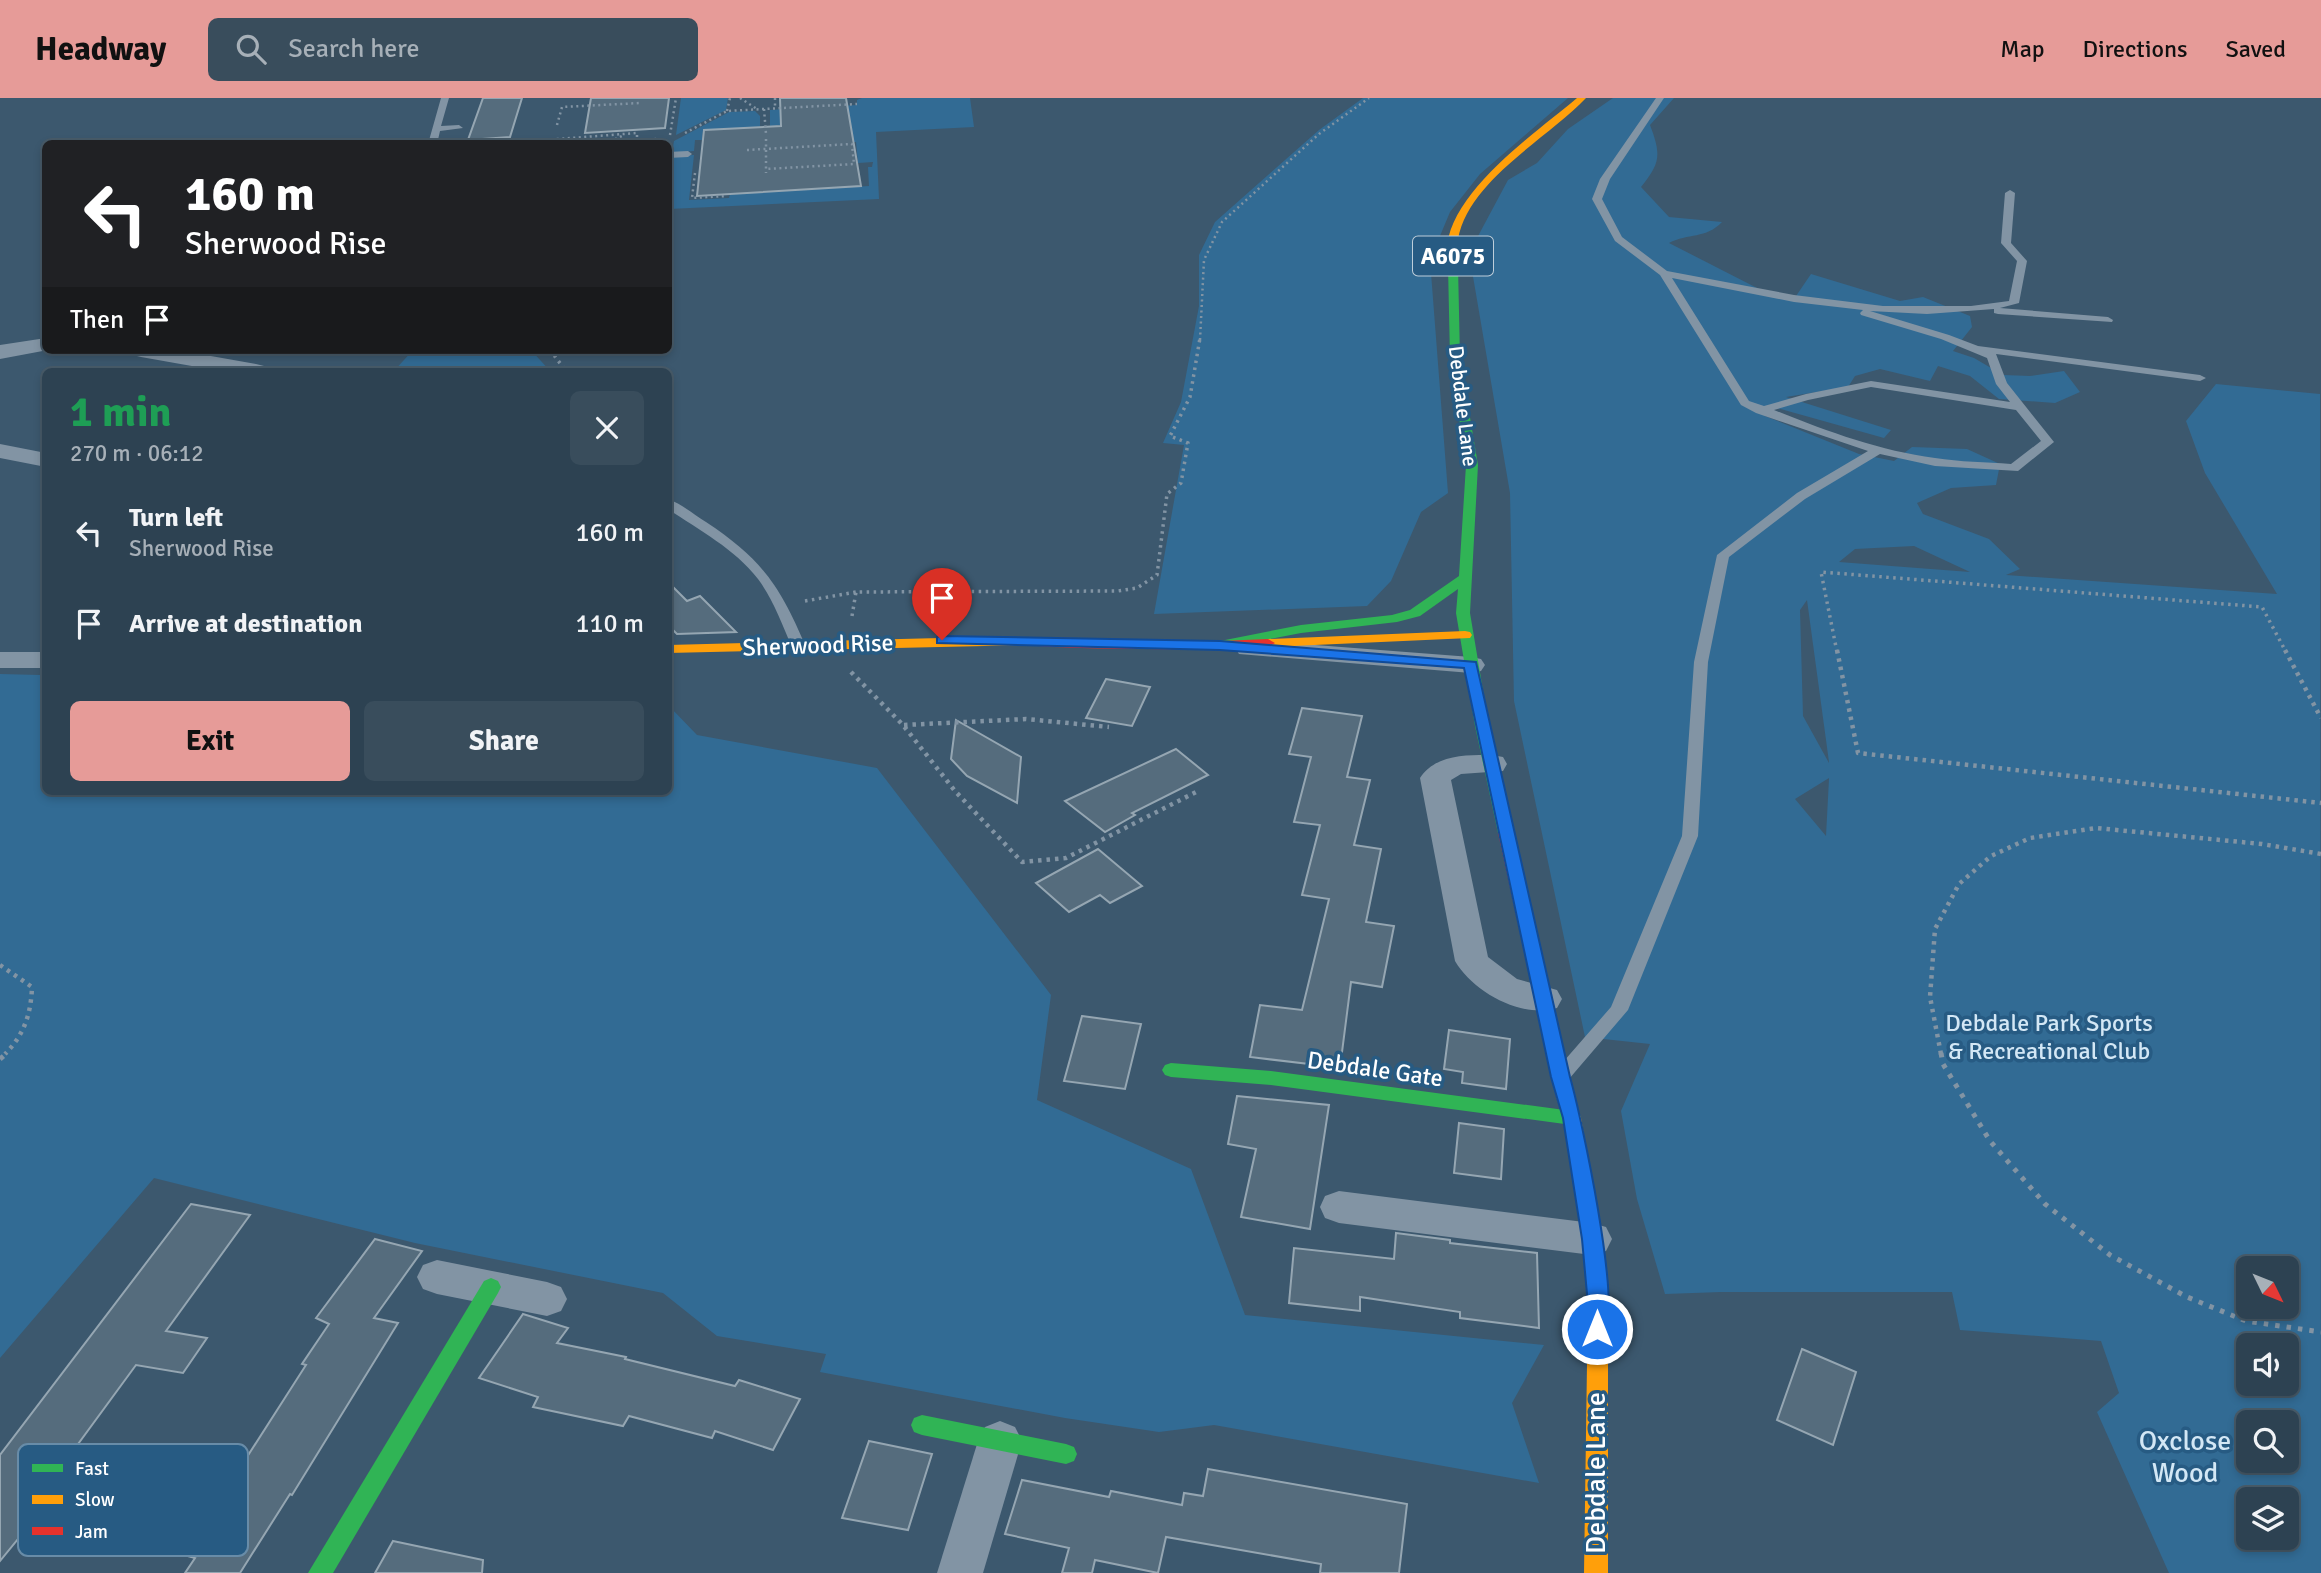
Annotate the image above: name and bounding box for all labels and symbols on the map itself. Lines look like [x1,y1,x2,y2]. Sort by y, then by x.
road number: A6075 [1413,237,1493,276]
street label: Debdale Lane [1443,344,1483,468]
pin [912,568,972,640]
street label: Sherwood Rise [742,627,894,663]
park label: Debdale Park Sports & Recreational Club [1945,1008,2153,1066]
street label: Debdale Gate [1305,1045,1445,1093]
north arrow [2236,1256,2300,1320]
position arrow [1560,1292,1634,1366]
street label: Debdale Lane [1579,1392,1613,1554]
park label: Oxclose Wood [2139,1424,2231,1490]
legend [18,1444,248,1556]
text: Fast [75,1457,109,1481]
text: Slow [75,1488,115,1512]
text: Jam [75,1520,108,1544]

